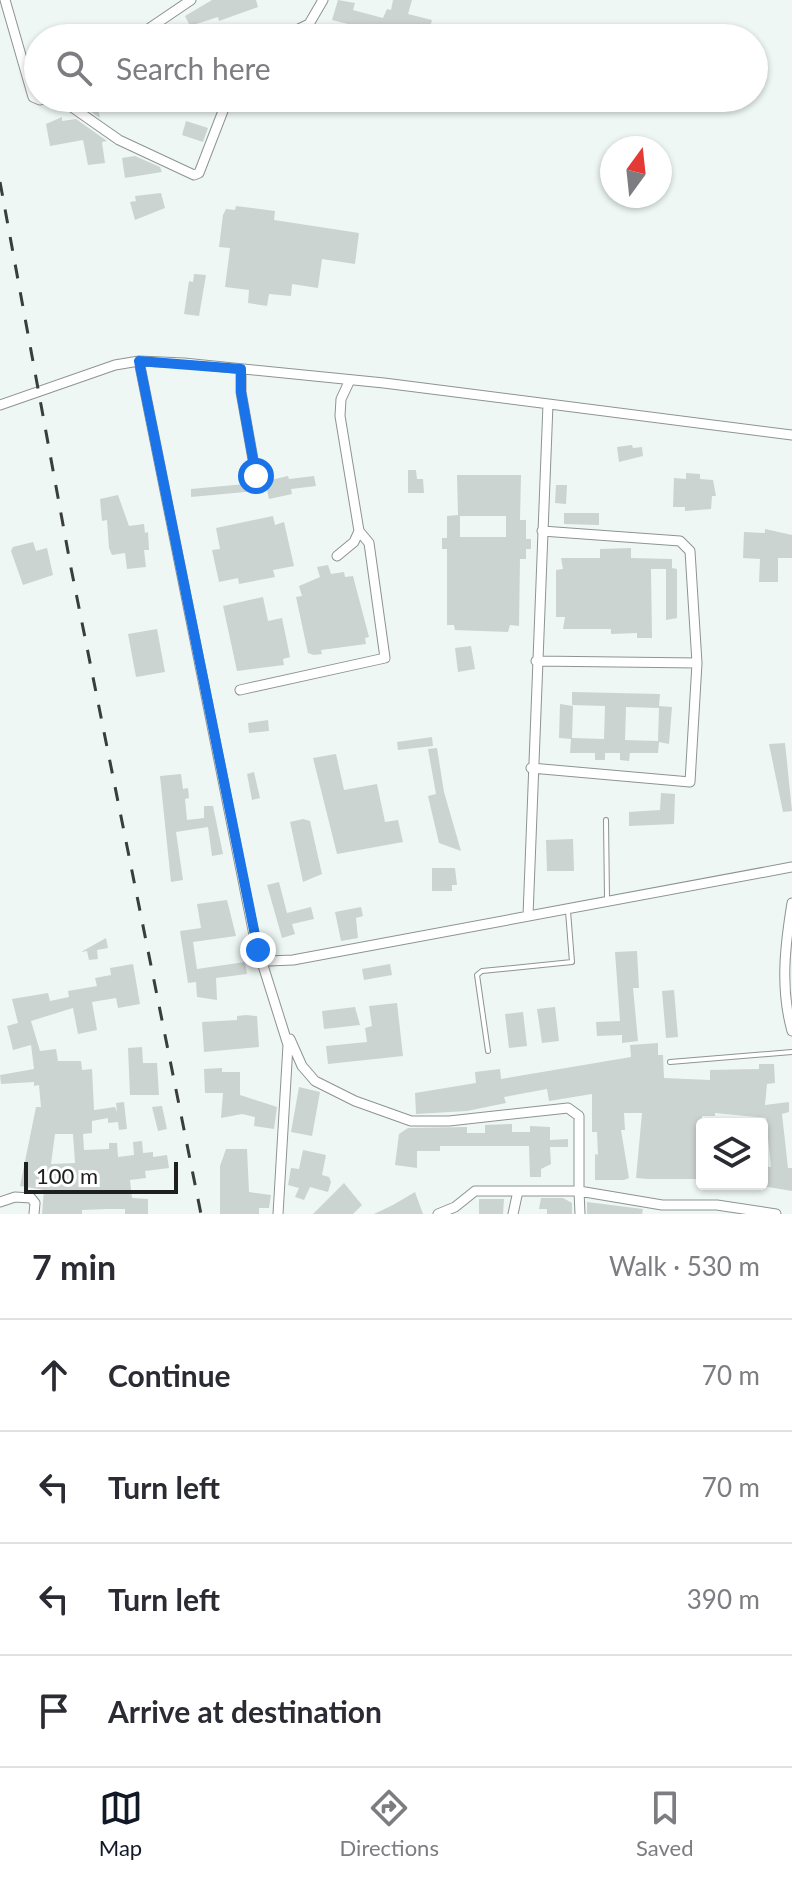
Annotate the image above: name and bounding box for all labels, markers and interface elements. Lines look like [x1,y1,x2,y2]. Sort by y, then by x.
search box [24,24,768,112]
icon: search [52,46,96,90]
text: Search here [116,50,271,86]
north arrow [600,136,672,208]
route start [238,458,274,494]
route end [240,932,276,968]
map controls [696,1118,768,1190]
button: layers [696,1118,768,1190]
scale bar [24,1158,178,1194]
text: 100 m [36,1162,98,1189]
text: 7 min [32,1246,116,1287]
text: Walk · 530 m [609,1250,760,1282]
icon: ahead [32,1353,76,1397]
text: Continue [108,1357,231,1393]
text: 70 m [702,1359,760,1391]
icon: left [32,1465,76,1509]
text: Turn left [108,1469,220,1505]
text: 70 m [702,1471,760,1503]
icon: left [32,1577,76,1621]
text: Turn left [108,1581,220,1617]
text: 390 m [687,1583,760,1615]
icon: arrive [32,1689,76,1733]
text: Arrive at destination [108,1693,382,1729]
tab: Map [99,1786,143,1861]
tab: Directions [340,1786,439,1861]
tab: Saved [636,1786,693,1861]

